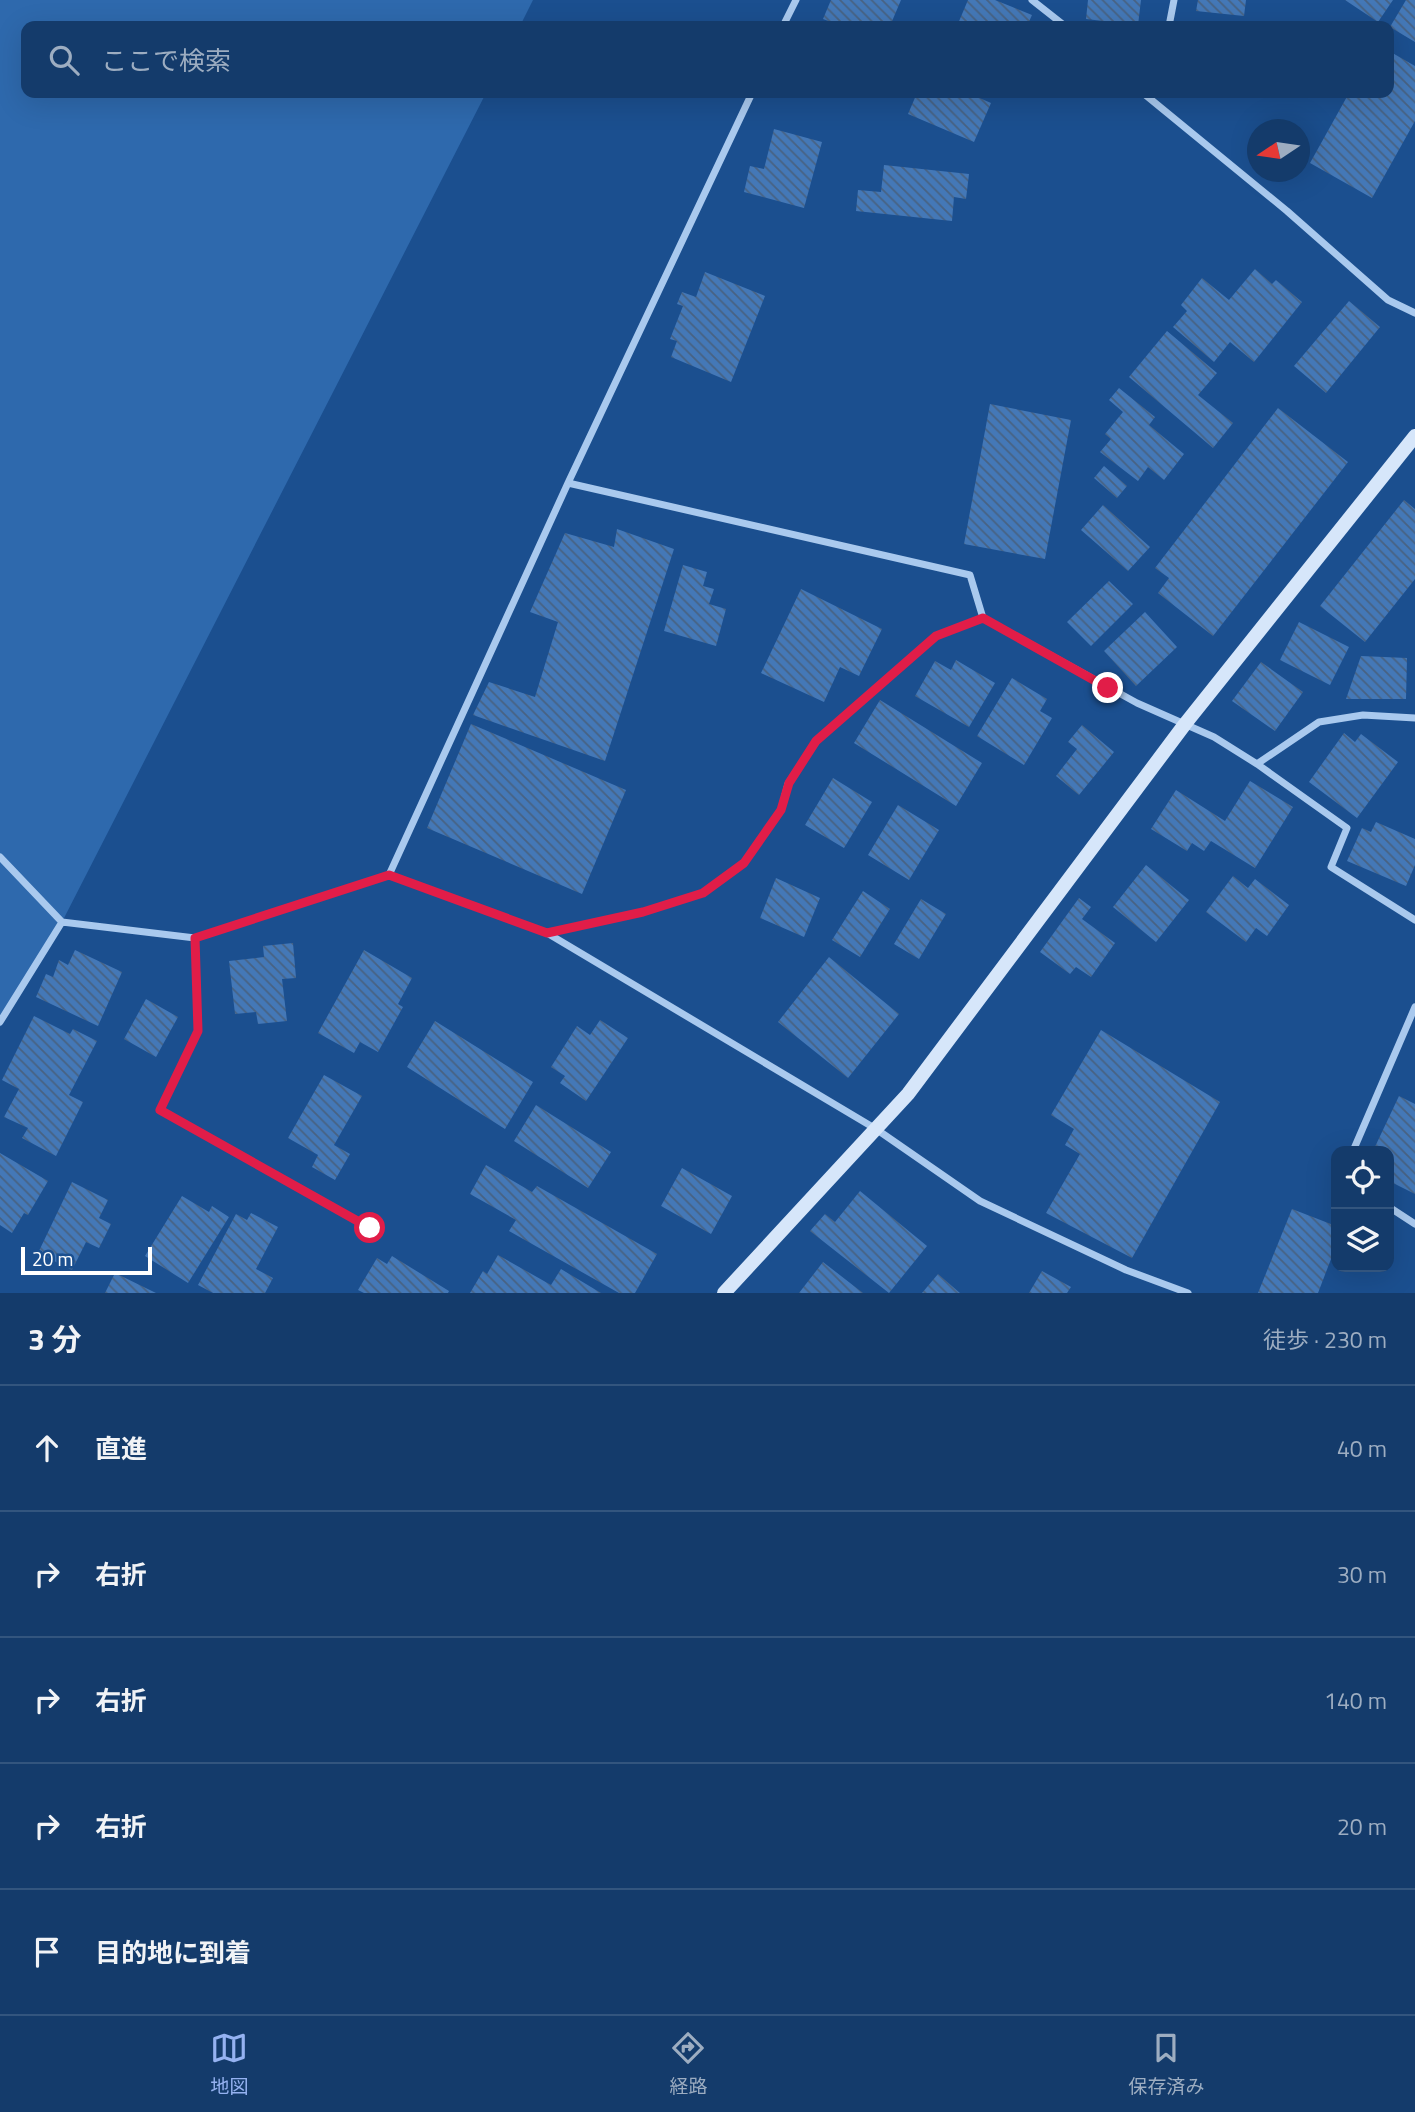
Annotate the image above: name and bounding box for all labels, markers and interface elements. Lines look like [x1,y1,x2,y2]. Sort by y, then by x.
search box [21,21,1394,98]
icon: search [45,41,83,79]
text: ここで検索 [101,41,231,80]
north arrow [1247,119,1310,182]
route end [1092,672,1123,703]
map controls [1331,1146,1394,1272]
button: locate [1331,1146,1394,1209]
button: layers [1331,1209,1394,1272]
route start [354,1212,385,1243]
scale bar [21,1244,152,1276]
text: 20 m [32,1244,73,1273]
text: 3 分 [28,1316,81,1362]
text: 徒歩 · 230 m [1263,1322,1387,1357]
icon: ahead [28,1429,66,1467]
text: 直進 [95,1429,147,1468]
text: 40 m [1337,1431,1387,1466]
icon: right [28,1555,66,1593]
text: 右折 [95,1555,147,1594]
text: 30 m [1337,1557,1387,1592]
icon: right [28,1681,66,1719]
text: 右折 [95,1681,147,1720]
text: 140 m [1324,1683,1387,1718]
icon: right [28,1807,66,1845]
text: 右折 [95,1807,147,1846]
text: 20 m [1337,1809,1387,1844]
icon: arrive [28,1933,66,1971]
text: 目的地に到着 [95,1933,251,1972]
tab: 地図 [210,2029,249,2100]
tab: 経路 [669,2029,708,2100]
tab: 保存済み [1128,2029,1205,2100]

